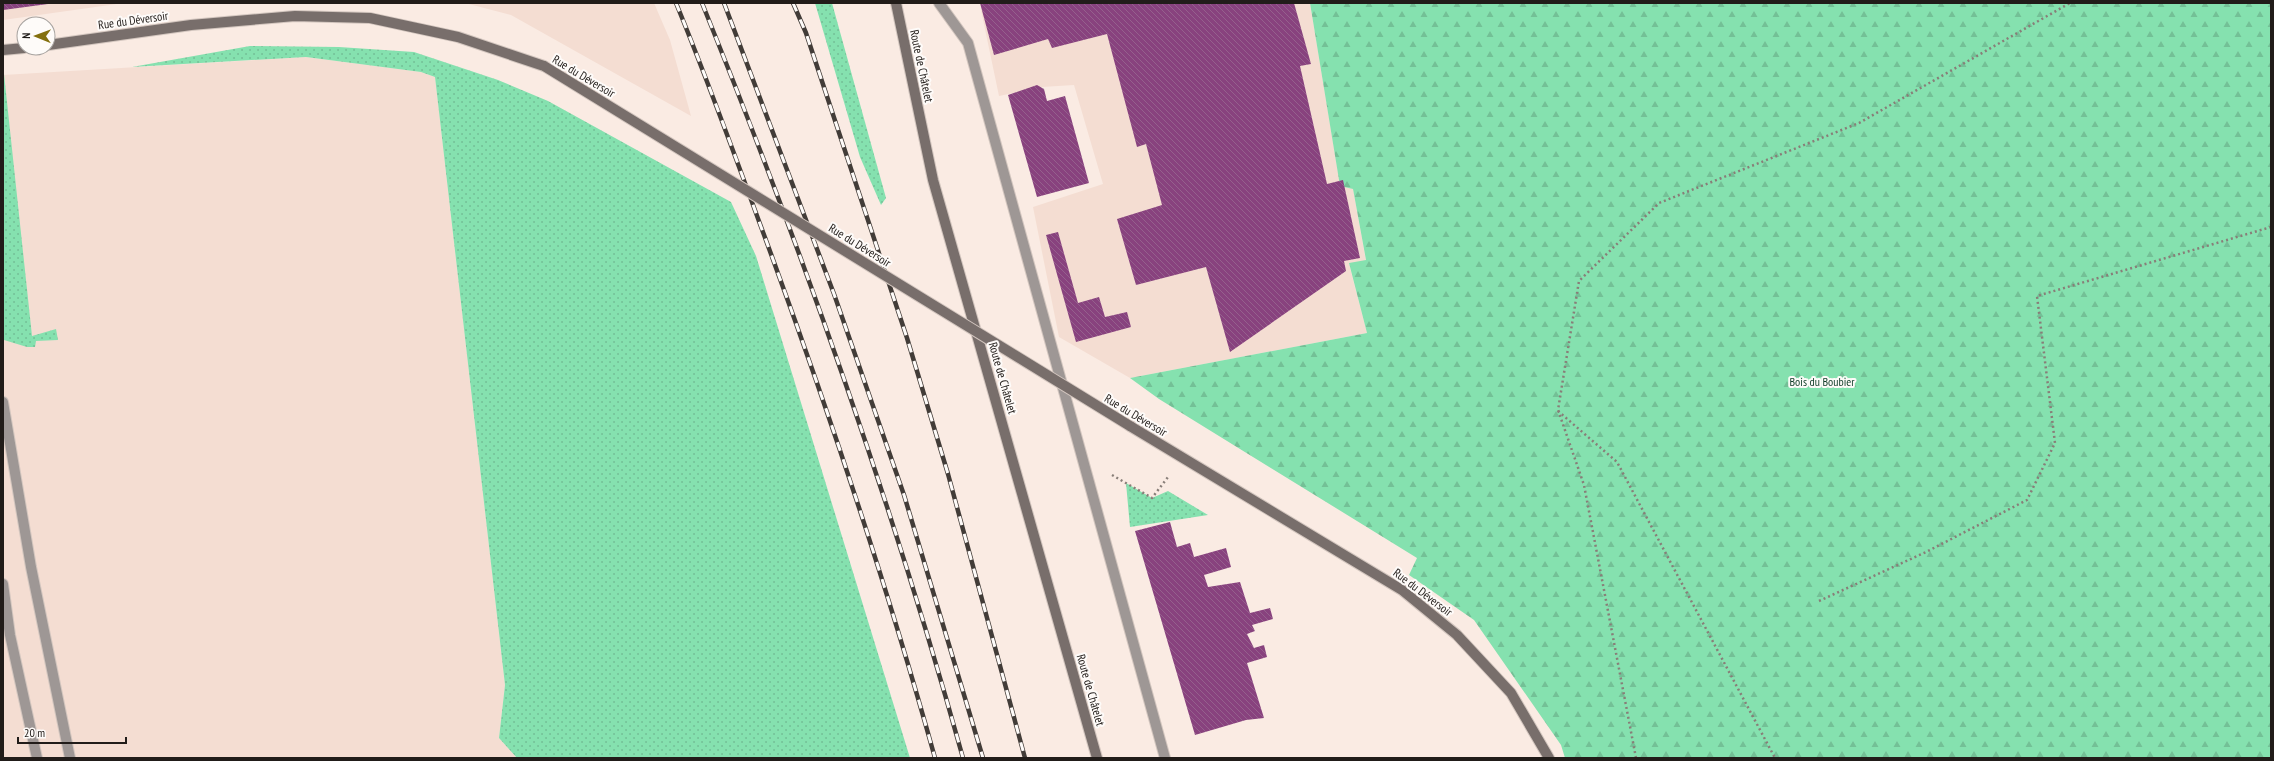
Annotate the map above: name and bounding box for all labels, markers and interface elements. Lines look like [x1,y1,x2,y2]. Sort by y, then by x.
street label: Rue du Déversoir [97,8,170,32]
north arrow [16,16,56,56]
street label: Route de Châtelet [907,28,937,104]
text: N [19,33,33,39]
street label: Rue du Déversoir [550,51,619,101]
street label: Rue du Déversoir [826,220,894,270]
street label: Route de Châtelet [986,340,1021,416]
park label: Bois du Boubier [1789,374,1855,389]
street label: Rue du Déversoir [1102,390,1171,440]
street label: Rue du Déversoir [1390,565,1456,620]
street label: Route de Châtelet [1074,652,1109,728]
scale bar [18,719,126,745]
text: 20 m [24,725,45,740]

